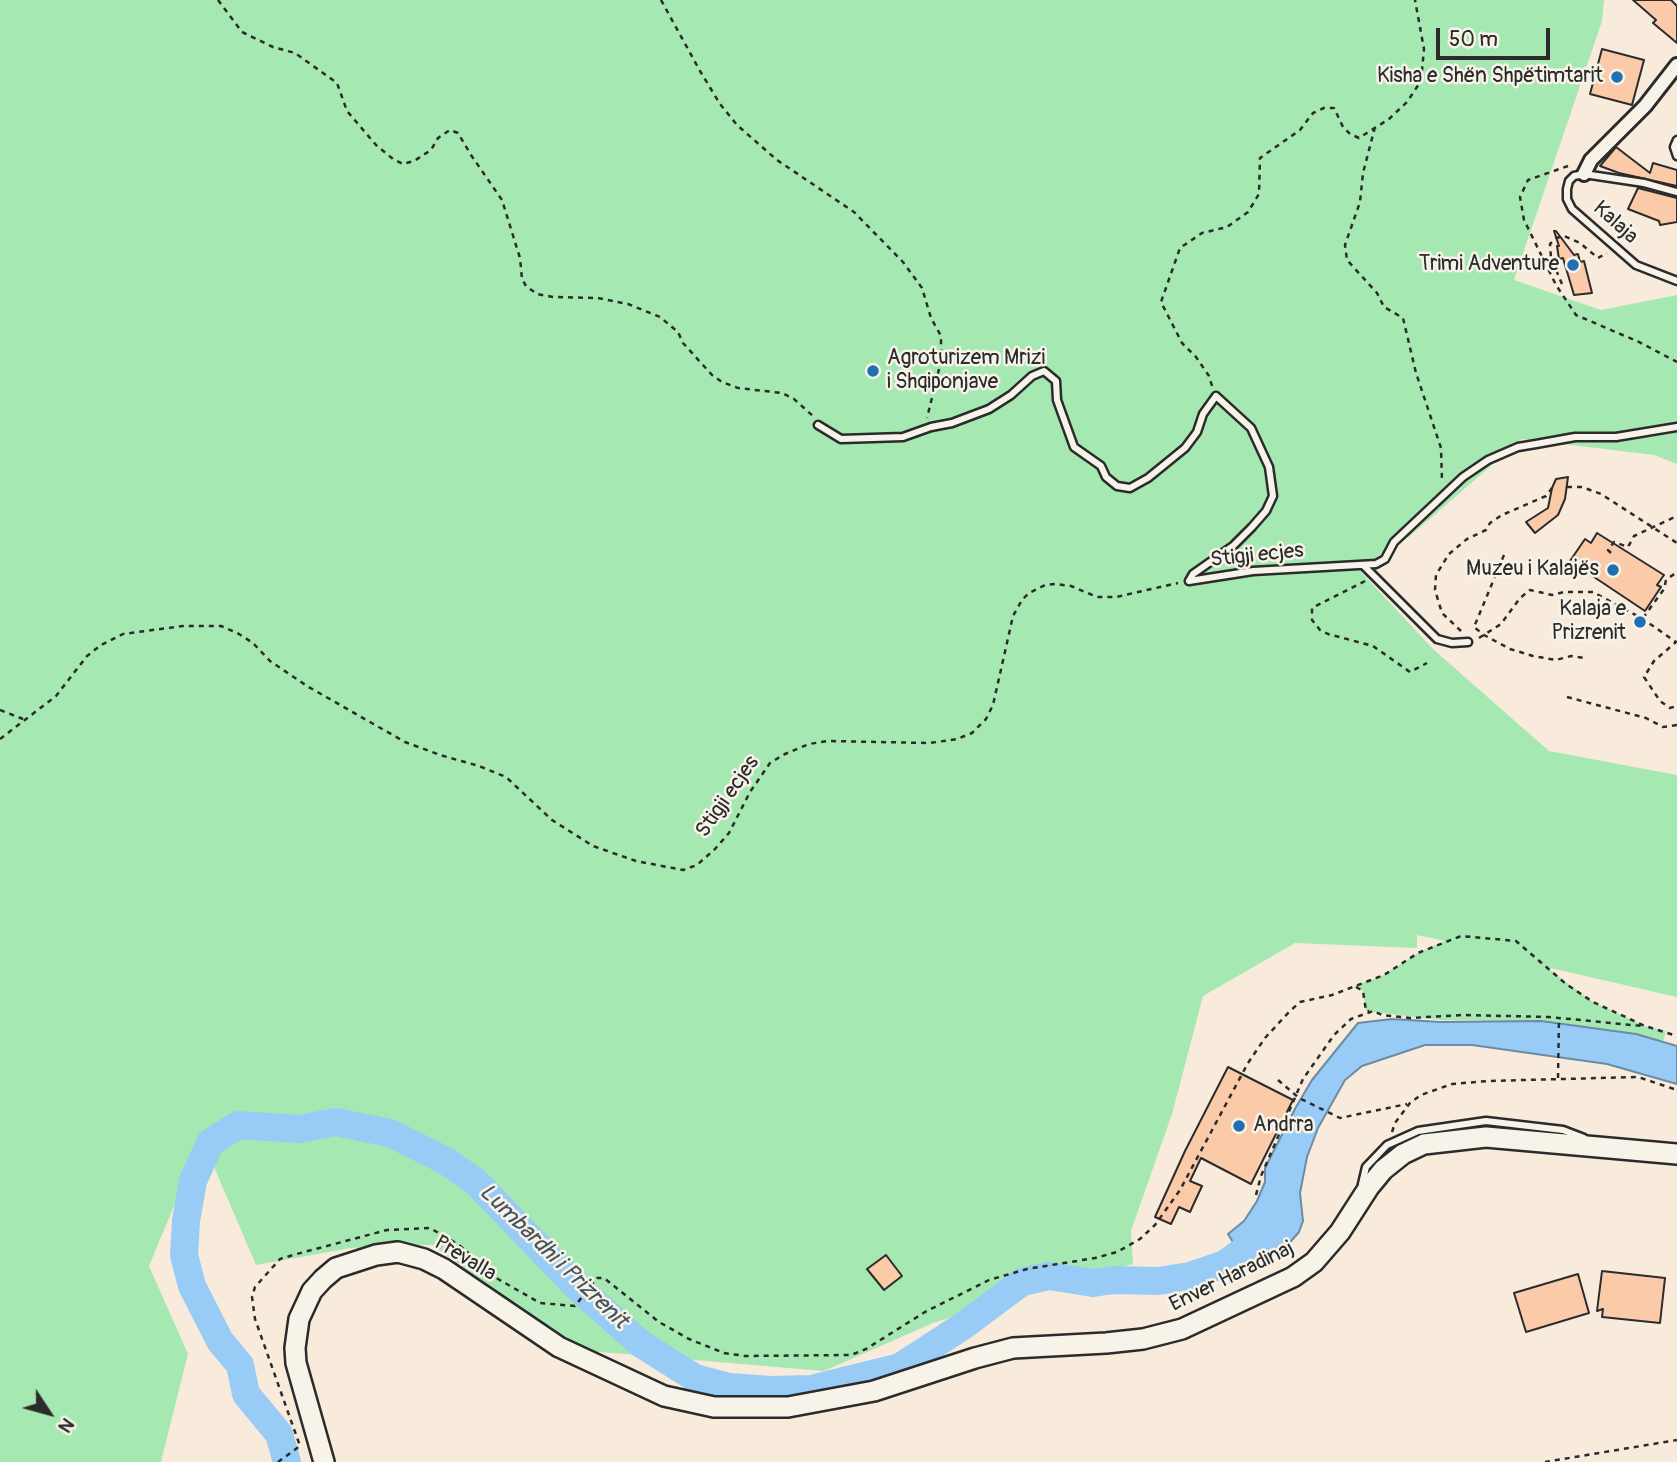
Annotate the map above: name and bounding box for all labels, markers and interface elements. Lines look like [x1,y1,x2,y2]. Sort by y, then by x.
scale bar [1439,14,1553,58]
text: 50 m [1449,26,1498,53]
place label: Kisha e Shën Shpëtimtarit [1377,64,1603,90]
marker: Kisha e Shën Shpëtimtarit [1609,69,1625,85]
street label: Kalaja [1587,196,1643,250]
place label: Trimi Adventure [1419,252,1559,278]
marker: Trimi Adventure [1565,257,1581,273]
place label: Agroturizem Mrizi i Shqiponjave [887,346,1045,396]
marker: Agroturizem Mrizi i Shqiponjave [865,363,881,379]
street label: Stigji ecjes [1209,539,1305,573]
place label: Muzeu i Kalajës [1466,557,1599,583]
marker: Muzeu i Kalajës [1605,562,1621,578]
place label: Kalaja e Prizrenit [1552,597,1626,647]
marker: Kalaja e Prizrenit [1632,614,1648,630]
street label: Stigji ecjes [691,751,765,843]
place label: Andrra [1253,1113,1314,1139]
marker: Andrra [1231,1118,1247,1134]
water label: Lumbardhi i Prizrenit [473,1179,633,1335]
street label: Prevalla [430,1231,500,1287]
street label: Enver Haradinaj [1166,1236,1298,1318]
north arrow [14,1378,84,1448]
text: N [53,1413,79,1438]

